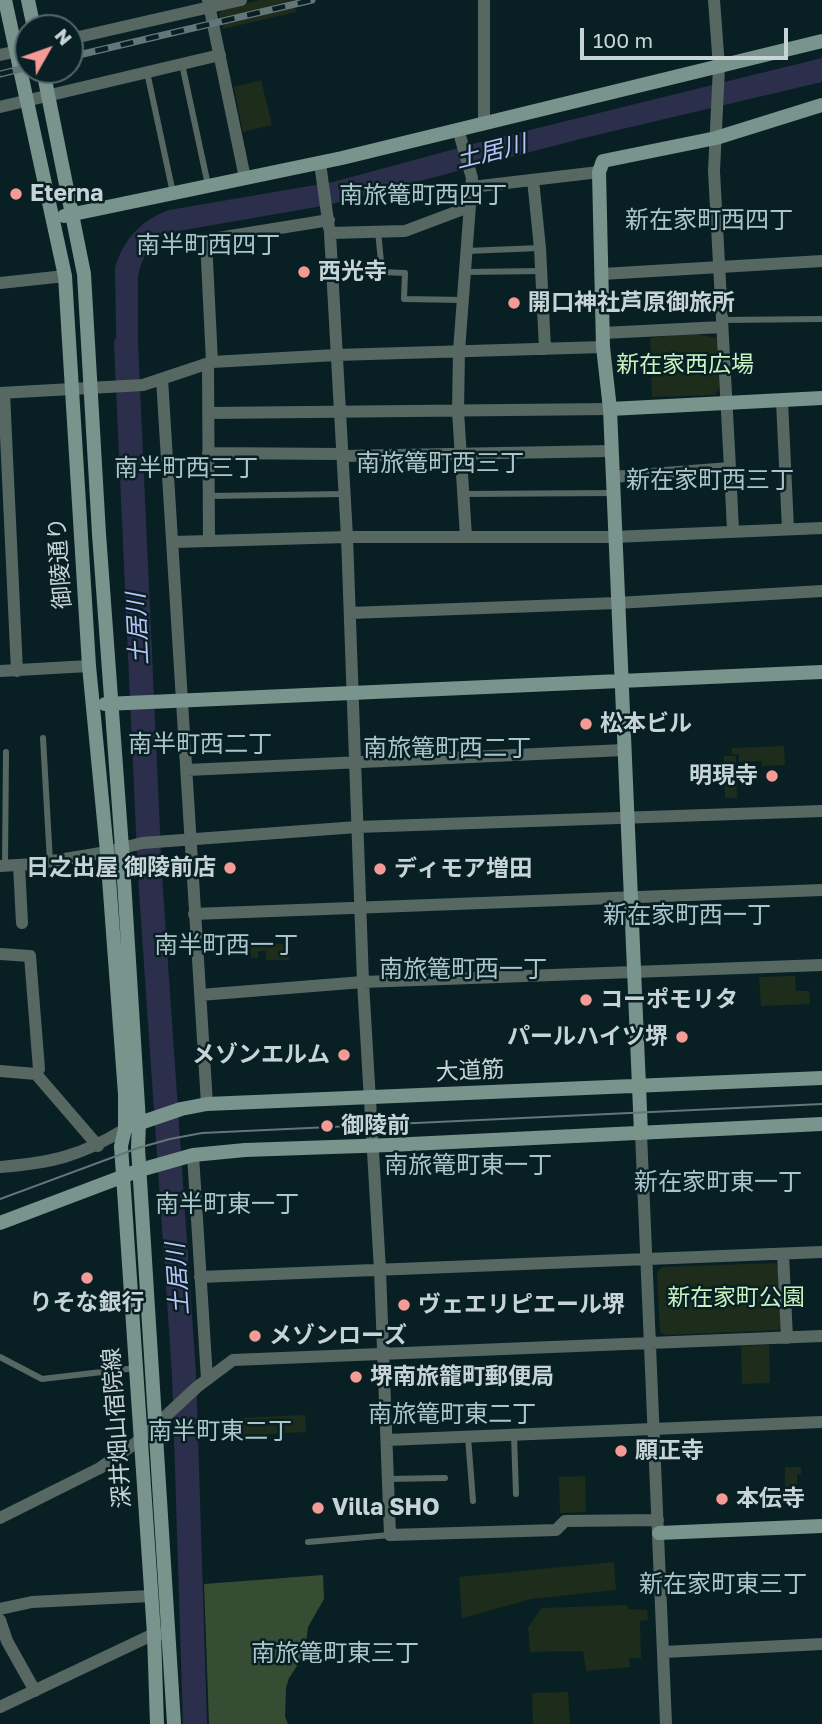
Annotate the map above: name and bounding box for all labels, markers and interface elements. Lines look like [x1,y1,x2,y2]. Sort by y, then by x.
north arrow [14,14,84,84]
scale bar [584,14,792,58]
text: N [50,24,77,49]
text: 100 m [593,27,653,53]
water label: 土居川 [453,129,529,175]
place label: Eterna [30,180,103,208]
district label: 南旅篭町西四丁 [339,181,507,209]
marker: Eterna [8,186,24,202]
district label: 新在家町西四丁 [625,206,793,234]
district label: 南半町西四丁 [136,231,280,259]
place label: 西光寺 [318,258,387,286]
marker: 西光寺 [296,264,312,280]
place label: 開口神社芦原御旅所 [528,289,735,317]
marker: 開口神社芦原御旅所 [506,295,522,311]
park label: 新在家西広場 [616,351,754,379]
district label: 南旅篭町西三丁 [356,449,524,477]
district label: 南半町西三丁 [114,454,258,482]
district label: 新在家町西三丁 [626,466,794,494]
street label: 御陵通り [43,516,77,610]
water label: 土居川 [122,592,154,666]
place label: 松本ビル [600,710,692,738]
marker: 松本ビル [578,716,594,732]
district label: 南半町西二丁 [128,730,272,758]
district label: 南旅篭町西二丁 [363,734,531,762]
place label: 明現寺 [689,762,758,790]
marker: 明現寺 [764,768,780,784]
place label: 日之出屋 御陵前店 [26,854,216,882]
place label: ディモア増田 [394,855,532,883]
marker: 日之出屋 御陵前店 [222,860,238,876]
marker: ディモア増田 [372,861,388,877]
district label: 新在家町西一丁 [603,901,771,929]
district label: 南半町西一丁 [154,931,298,959]
district label: 南旅篭町西一丁 [379,955,547,983]
place label: コーポモリタ [600,986,738,1014]
marker: コーポモリタ [578,992,594,1008]
place label: パールハイツ堺 [507,1023,668,1051]
marker: パールハイツ堺 [674,1029,690,1045]
place label: メゾンエルム [192,1041,330,1069]
marker: メゾンエルム [336,1047,352,1063]
street label: 大道筋 [435,1055,505,1087]
place label: 御陵前 [341,1112,410,1140]
marker: 御陵前 [319,1118,335,1134]
district label: 南旅篭町東一丁 [384,1151,552,1179]
district label: 新在家町東一丁 [634,1168,802,1196]
district label: 南半町東一丁 [155,1190,299,1218]
water label: 土居川 [161,1242,195,1316]
marker: りそな銀行 [79,1270,95,1286]
park label: 新在家町公園 [667,1284,805,1312]
place label: りそな銀行 [30,1289,144,1317]
place label: ヴェエリピエール堺 [418,1291,625,1319]
marker: ヴェエリピエール堺 [396,1297,412,1313]
place label: メゾンローズ [269,1322,407,1350]
marker: メゾンローズ [247,1328,263,1344]
street label: 深井畑山宿院線 [98,1347,136,1509]
place label: 堺南旅籠町郵便局 [370,1363,554,1391]
marker: 堺南旅籠町郵便局 [348,1369,364,1385]
district label: 南旅篭町東二丁 [368,1400,536,1428]
district label: 南半町東二丁 [148,1417,292,1445]
place label: 願正寺 [635,1437,704,1465]
marker: 願正寺 [613,1443,629,1459]
place label: 本伝寺 [736,1485,805,1513]
marker: 本伝寺 [714,1491,730,1507]
place label: Villa SHO [332,1494,440,1522]
marker: Villa SHO [310,1500,326,1516]
district label: 新在家町東三丁 [639,1570,807,1598]
district label: 南旅篭町東三丁 [251,1639,419,1667]

